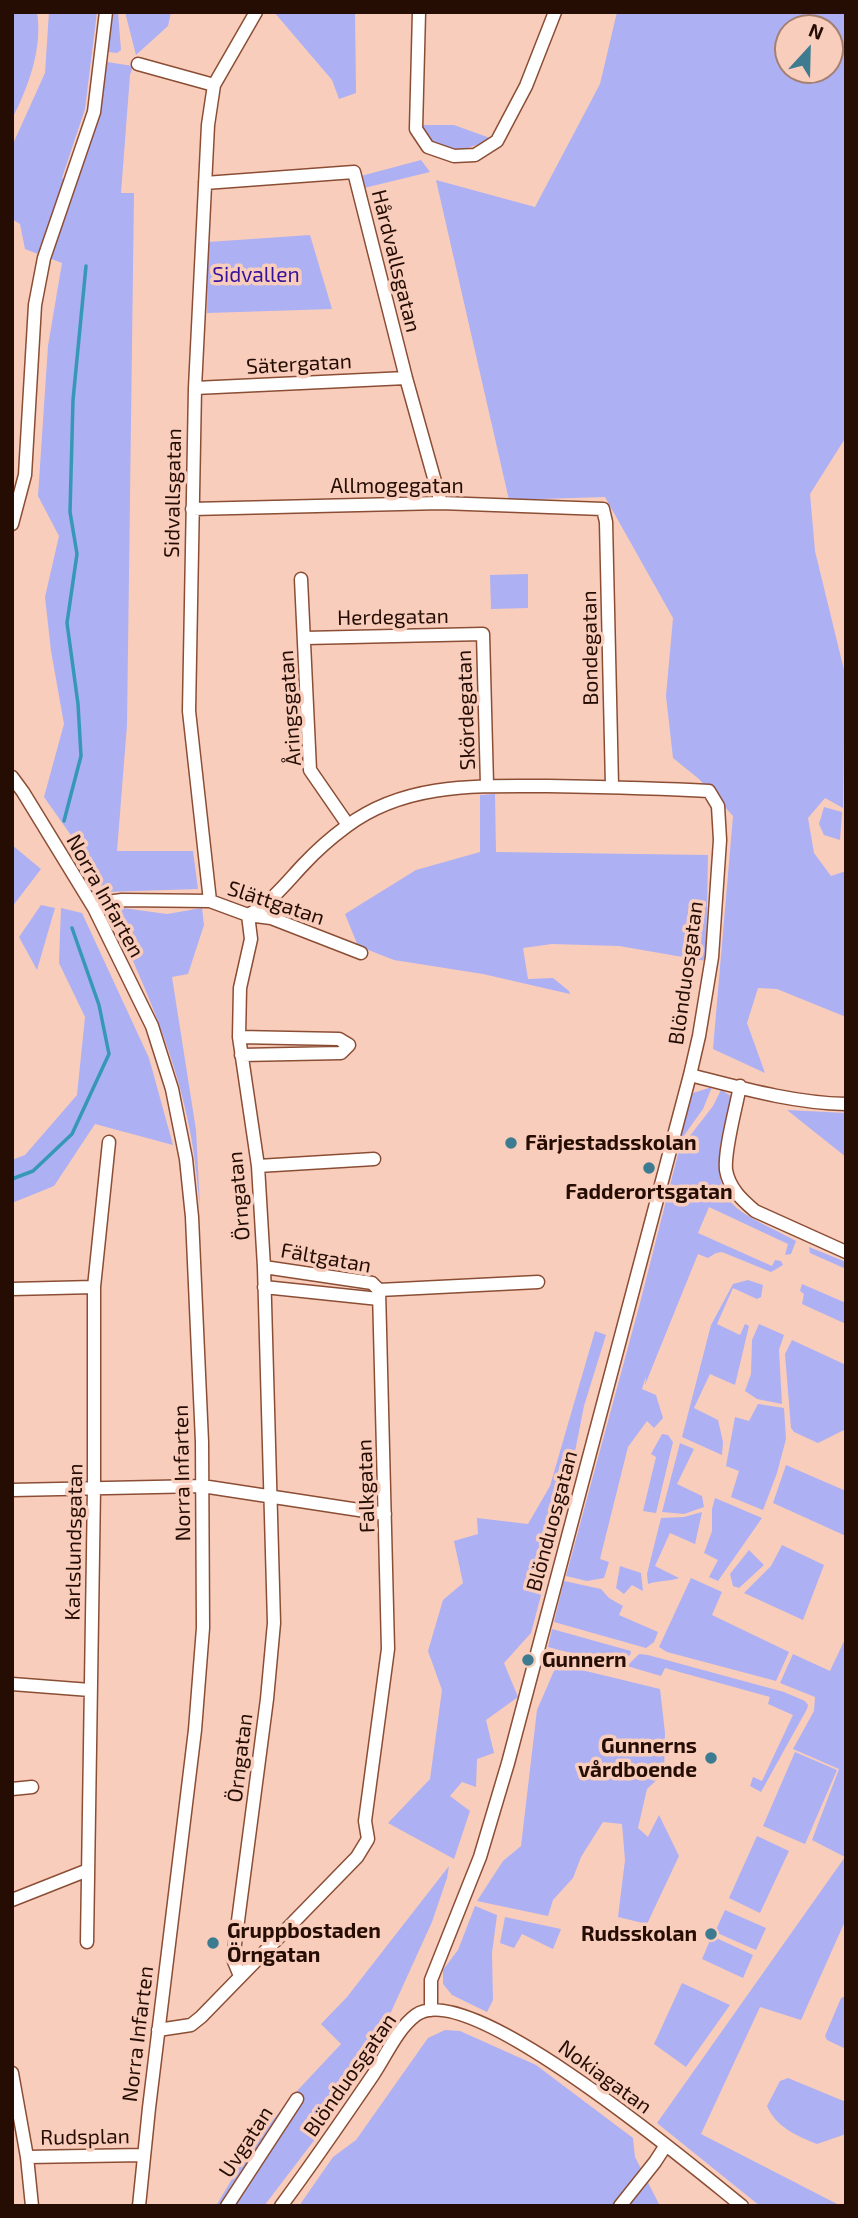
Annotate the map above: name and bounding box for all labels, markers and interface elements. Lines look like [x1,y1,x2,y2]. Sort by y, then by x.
north arrow [774,14,844,84]
text: N [806,18,827,44]
street label: Hårdvallsgatan [366,187,426,335]
park label: Sidvallen [212,262,300,288]
street label: Sätergatan [246,349,352,379]
street label: Sidvallsgatan [159,428,187,558]
street label: Allmogegatan [330,473,464,499]
street label: Bondegatan [576,590,604,706]
street label: Herdegatan [337,603,449,631]
street label: Åringsgatan [273,649,307,767]
street label: Skördegatan [451,649,481,771]
street label: Norra Infarten [61,830,149,962]
street label: Slättgatan [224,876,328,930]
street label: Blönduosgatan [663,900,709,1046]
place label: Färjestadsskolan [525,1130,697,1156]
marker: Färjestadsskolan [503,1135,519,1151]
street label: Örngatan [223,1150,255,1242]
marker: Fadderortsgatan [641,1160,657,1176]
place label: Fadderortsgatan [565,1179,733,1205]
street label: Fältgatan [279,1238,373,1278]
street label: Norra Infarten [168,1404,196,1542]
street label: Falkgatan [352,1439,380,1533]
street label: Blönduosgatan [521,1448,583,1594]
street label: Karlslundsgatan [60,1463,88,1621]
place label: Gunnern [542,1647,627,1673]
marker: Gunnern [520,1652,536,1668]
street label: Örngatan [222,1712,258,1804]
place label: Gunnerns vårdboende [578,1733,697,1783]
marker: Gunnerns vårdboende [703,1750,719,1766]
place label: Gruppbostaden Örngatan [227,1918,381,1968]
place label: Rudsskolan [581,1921,697,1947]
marker: Rudsskolan [703,1926,719,1942]
marker: Gruppbostaden Örngatan [205,1935,221,1951]
street label: Norra Infarten [117,1965,159,2103]
street label: Blönduosgatan [298,2008,402,2142]
street label: Nokiagatan [553,2035,657,2119]
street label: Uvgatan [214,2102,278,2182]
street label: Rudsplan [40,2124,130,2150]

